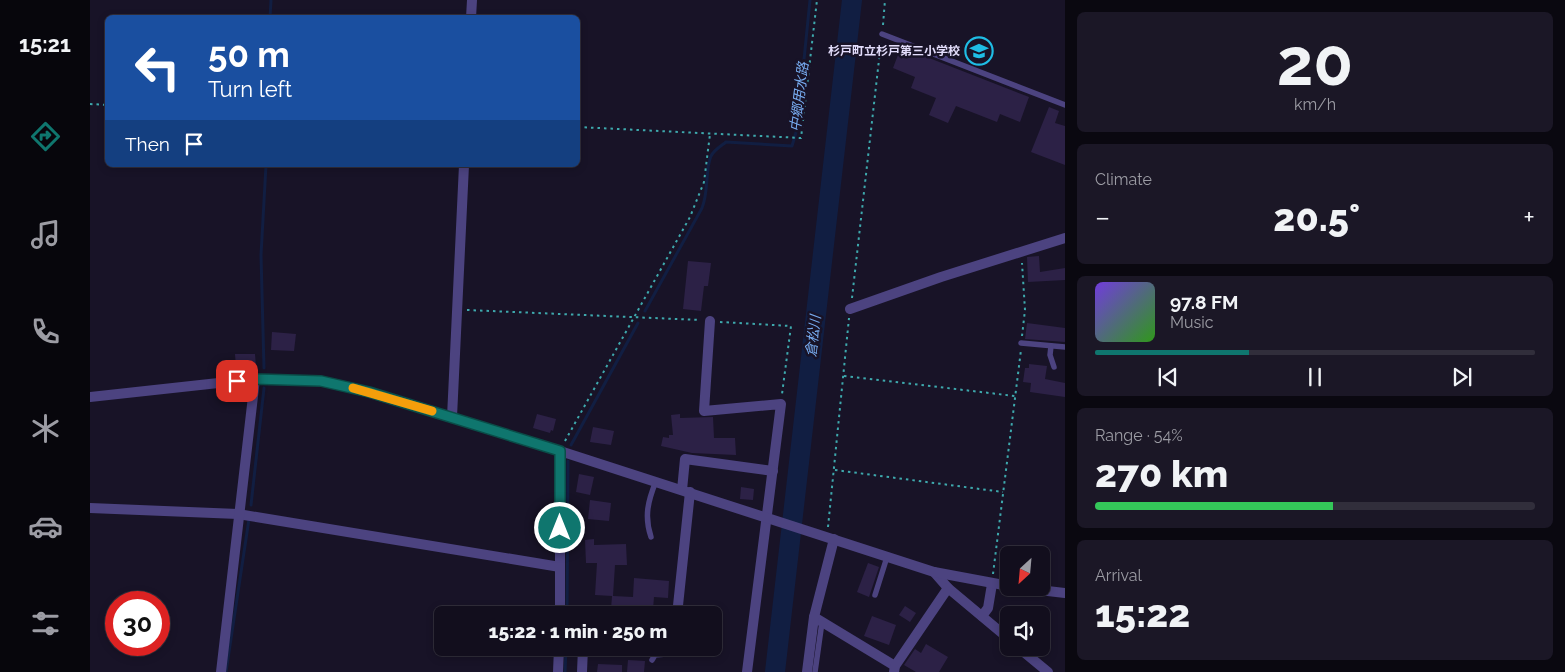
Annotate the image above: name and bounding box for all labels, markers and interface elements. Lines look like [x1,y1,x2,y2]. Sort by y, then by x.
text: 20 [1277,24,1353,100]
text: 15:21 [19,31,71,57]
text: 50 m [208,34,290,75]
icon: left [125,35,190,100]
school or university icon: 杉戸町立杉戸第三小学校 [964,36,994,66]
place label: 杉戸町立杉戸第三小学校 [828,44,960,58]
water label: 中郷用水路 [787,60,811,133]
text: Turn left [208,76,292,102]
text: km/h [1294,95,1336,114]
icon: directions [28,119,63,154]
icon: arrive [180,130,208,158]
text: Then [125,133,170,155]
text: Climate [1095,170,1152,189]
text: 20.5° [1273,195,1360,240]
text: − [1095,201,1110,234]
text: + [1523,201,1535,234]
icon: music [28,217,63,252]
text: 97.8 FM [1170,291,1238,313]
water label: 倉松川 [803,312,824,358]
text: Music [1170,313,1214,332]
icon: phone [28,314,63,349]
pin [216,360,258,402]
icon: previous [1154,363,1182,391]
icon: pause [1301,363,1329,391]
icon: next [1448,363,1476,391]
icon: arrive [223,367,251,395]
icon: climate [28,411,63,446]
text: Range · 54% [1095,426,1183,445]
text: 270 km [1095,451,1228,496]
position arrow [533,501,585,553]
icon: car [28,509,63,544]
north arrow [1000,546,1050,596]
map controls [1000,546,1050,656]
text: Arrival [1095,566,1142,585]
speed limit sign: 30 [105,591,170,656]
text: 15:22 [1095,591,1190,636]
icon: filters [28,606,63,641]
button: sound [1000,606,1050,656]
text: 15:22 · 1 min · 250 m [489,620,667,642]

